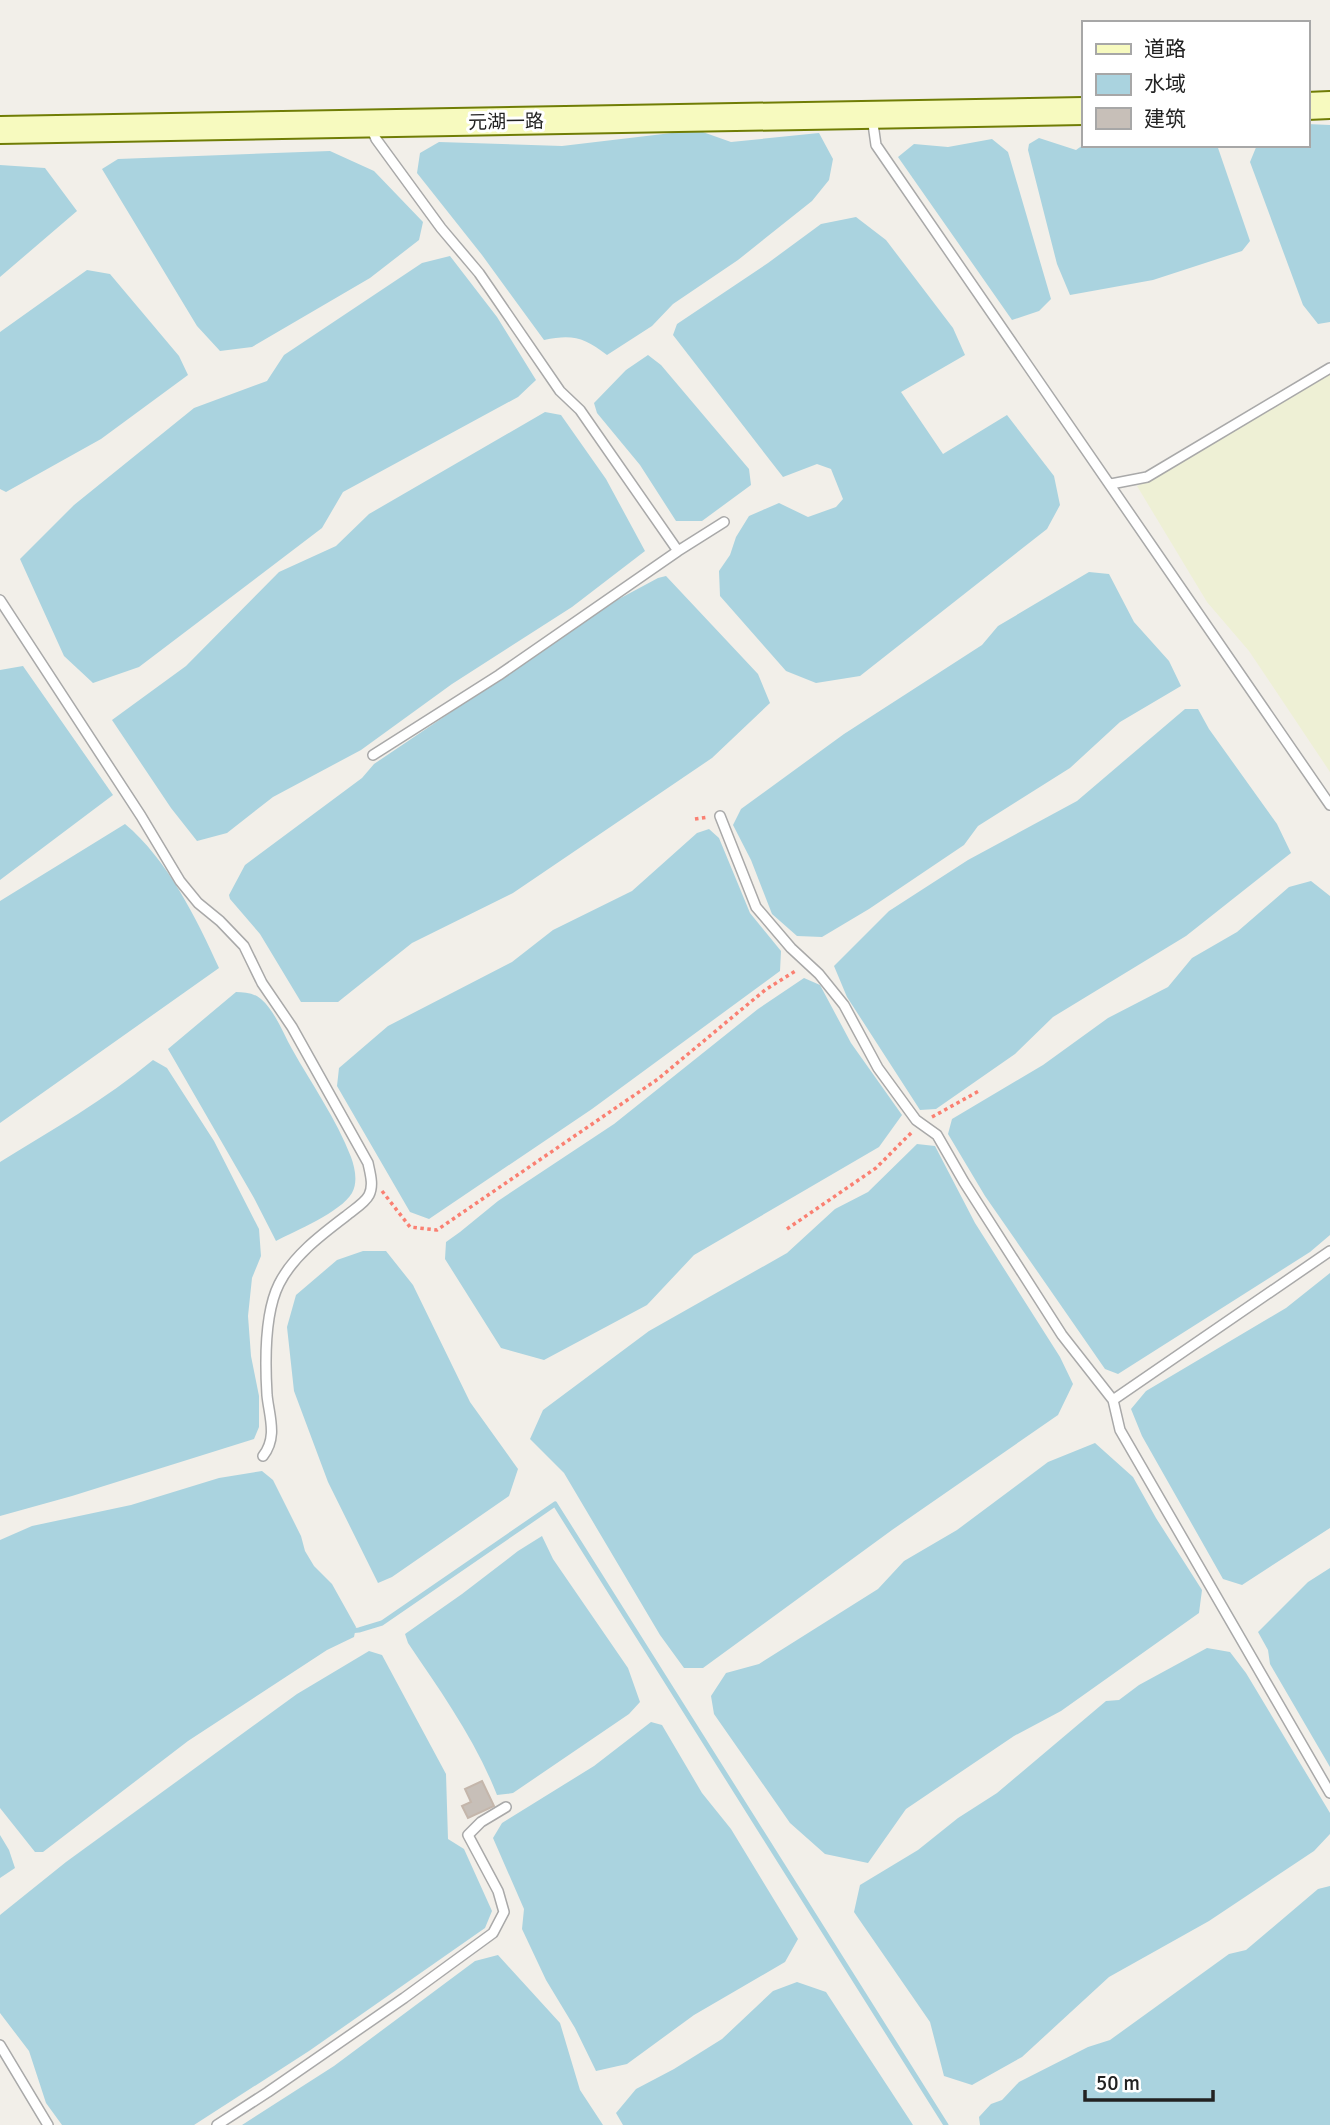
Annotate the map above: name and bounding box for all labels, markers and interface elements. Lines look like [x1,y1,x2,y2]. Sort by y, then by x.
legend [1082,21,1309,147]
text: 道路 [1144,36,1186,62]
text: 水域 [1144,71,1186,97]
text: 建筑 [1144,106,1186,132]
street label: 元湖一路 [468,109,544,135]
scale bar [1085,2058,1213,2102]
text: 50 m [1096,2070,1140,2096]

